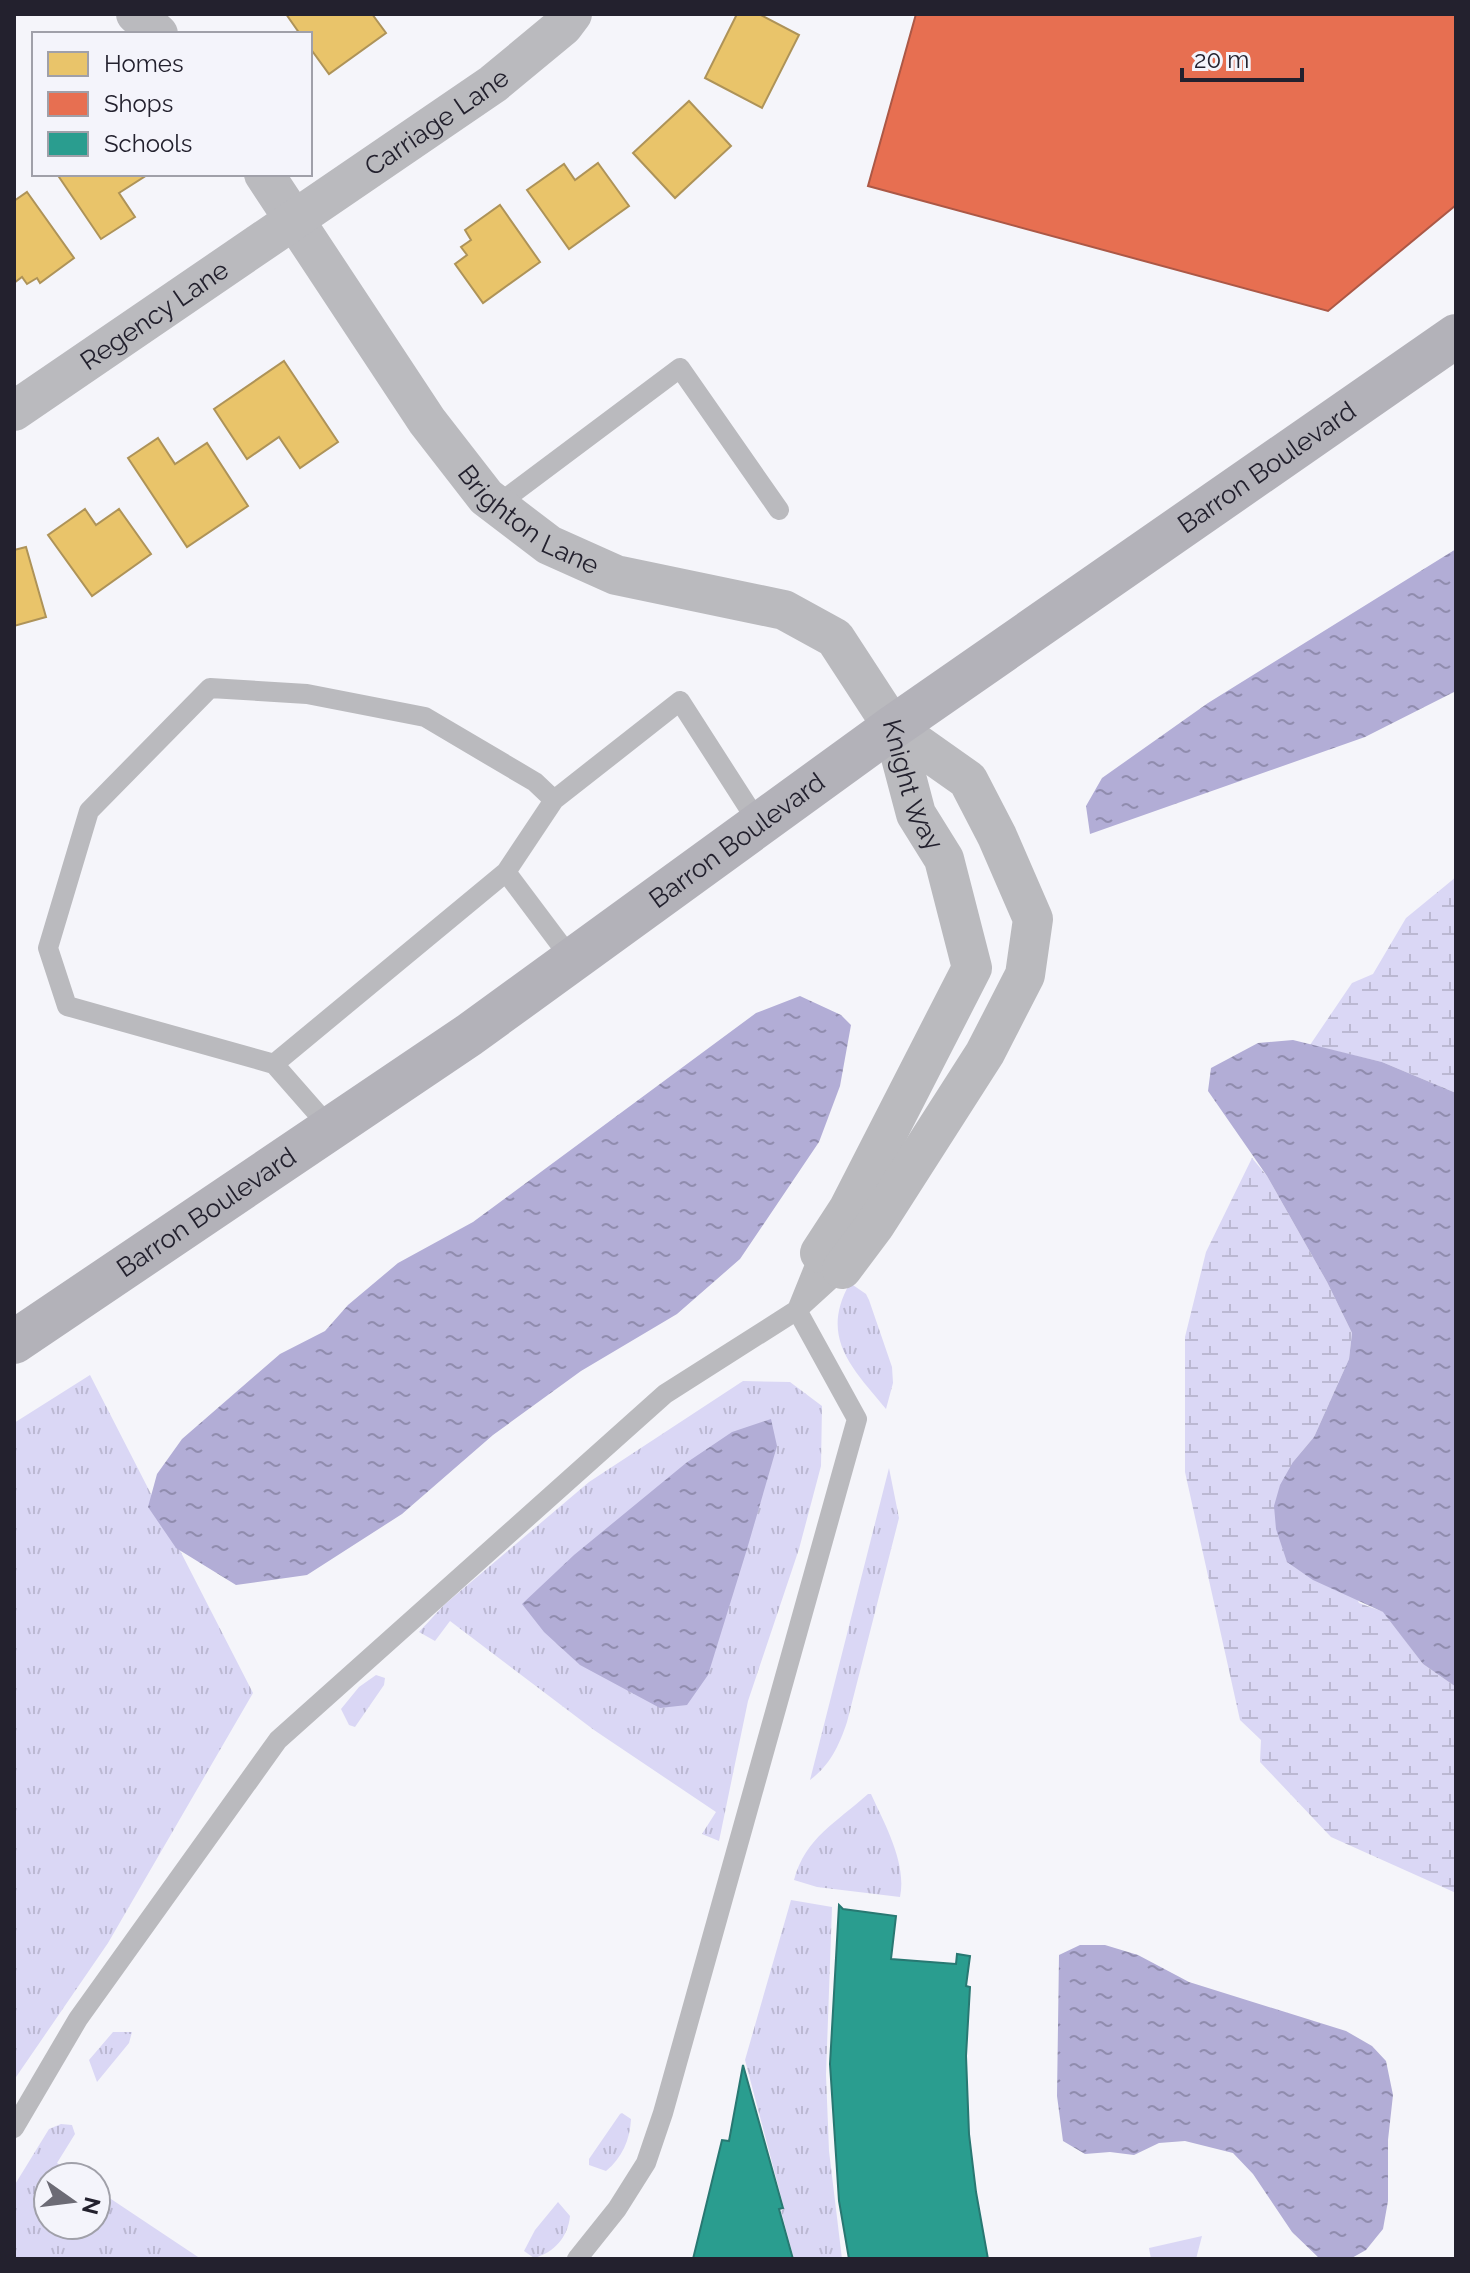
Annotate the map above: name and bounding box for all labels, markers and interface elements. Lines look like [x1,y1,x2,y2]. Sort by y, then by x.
legend [32,32,312,176]
scale bar [1182,32,1302,82]
text: 20 m [1194,45,1249,74]
text: Homes [104,49,184,78]
street label: Carriage Lane [359,62,515,182]
text: Shops [104,89,173,118]
text: Schools [104,129,192,158]
street label: Regency Lane [75,254,234,376]
street label: Barron Boulevard [1172,395,1361,540]
street label: Brighton Lane [452,459,604,580]
street label: Knight Way [877,716,950,856]
street label: Barron Boulevard [643,767,830,914]
street label: Barron Boulevard [111,1141,302,1283]
north arrow [32,2161,112,2241]
text: N [77,2195,106,2217]

